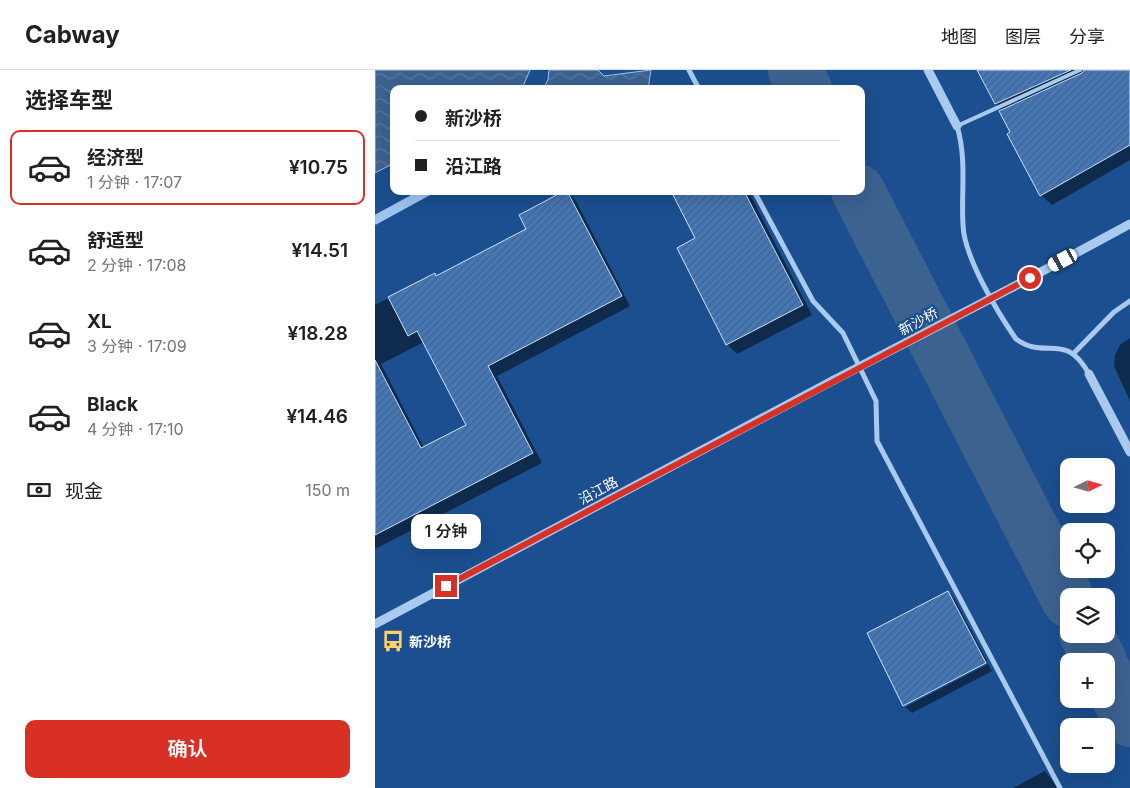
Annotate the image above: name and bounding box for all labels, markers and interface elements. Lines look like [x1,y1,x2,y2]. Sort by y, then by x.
text: Cabway [25,20,120,49]
text: 地图 [941,26,977,47]
text: 图层 [1005,26,1041,47]
text: 分享 [1069,26,1105,47]
text: 选择车型 [25,87,113,113]
text: 新沙桥 [445,107,502,130]
icon: car [27,145,72,190]
text: 经济型 [87,146,144,169]
text: 沿江路 [445,155,502,178]
text: ¥10.75 [289,156,348,179]
text: 1 分钟 · 17:07 [87,172,182,192]
icon: car [27,228,72,273]
text: 舒适型 [87,229,144,252]
text: ¥14.51 [291,239,348,262]
car [1046,246,1079,274]
text: 2 分钟 · 17:08 [87,255,187,275]
route start [1019,267,1041,289]
street label: 新沙桥 [895,304,941,338]
text: XL [87,310,112,333]
icon: car [27,311,72,356]
text: ¥18.28 [287,322,348,345]
text: 3 分钟 · 17:09 [87,336,187,356]
text: Black [87,393,138,416]
icon: car [27,394,72,439]
text: ¥14.46 [286,405,348,428]
text: 4 分钟 · 17:10 [87,419,184,439]
north arrow [1060,458,1115,512]
map controls [1060,458,1115,773]
street label: 沿江路 [575,473,621,507]
icon: cash [25,476,53,504]
text: 现金 [65,480,103,503]
text: 150 m [305,480,350,500]
callout: 1 分钟 [411,514,481,548]
text: 1 分钟 [425,521,467,541]
button: locate [1060,523,1115,578]
route end [435,575,457,597]
button: layers [1060,588,1115,643]
bus stop icon: 新沙桥 [380,628,406,654]
place label: 新沙桥 [409,633,451,650]
button: + [1060,653,1115,708]
button: − [1060,718,1115,773]
button: 确认 [25,720,350,778]

